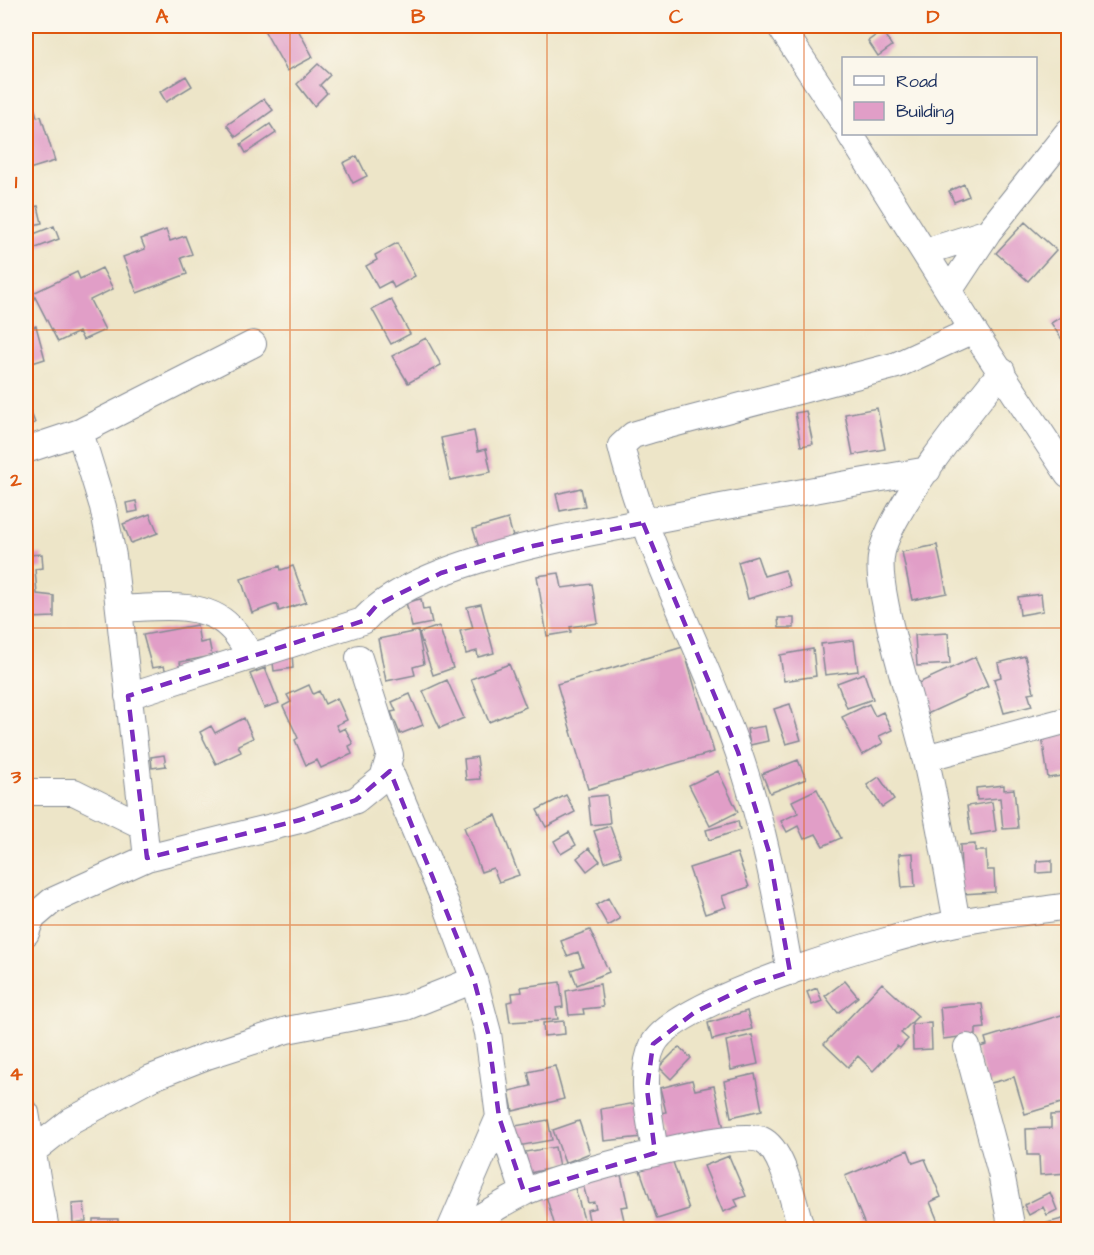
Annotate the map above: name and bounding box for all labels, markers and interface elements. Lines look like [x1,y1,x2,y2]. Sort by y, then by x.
text: A [156,3,169,31]
text: B [411,3,426,31]
text: C [669,3,684,31]
text: D [927,3,940,31]
legend [842,57,1037,135]
text: Road [896,69,937,94]
text: Building [896,99,954,125]
text: 1 [15,168,18,196]
text: 2 [9,466,22,494]
text: 3 [10,763,22,791]
text: 4 [9,1060,23,1088]

